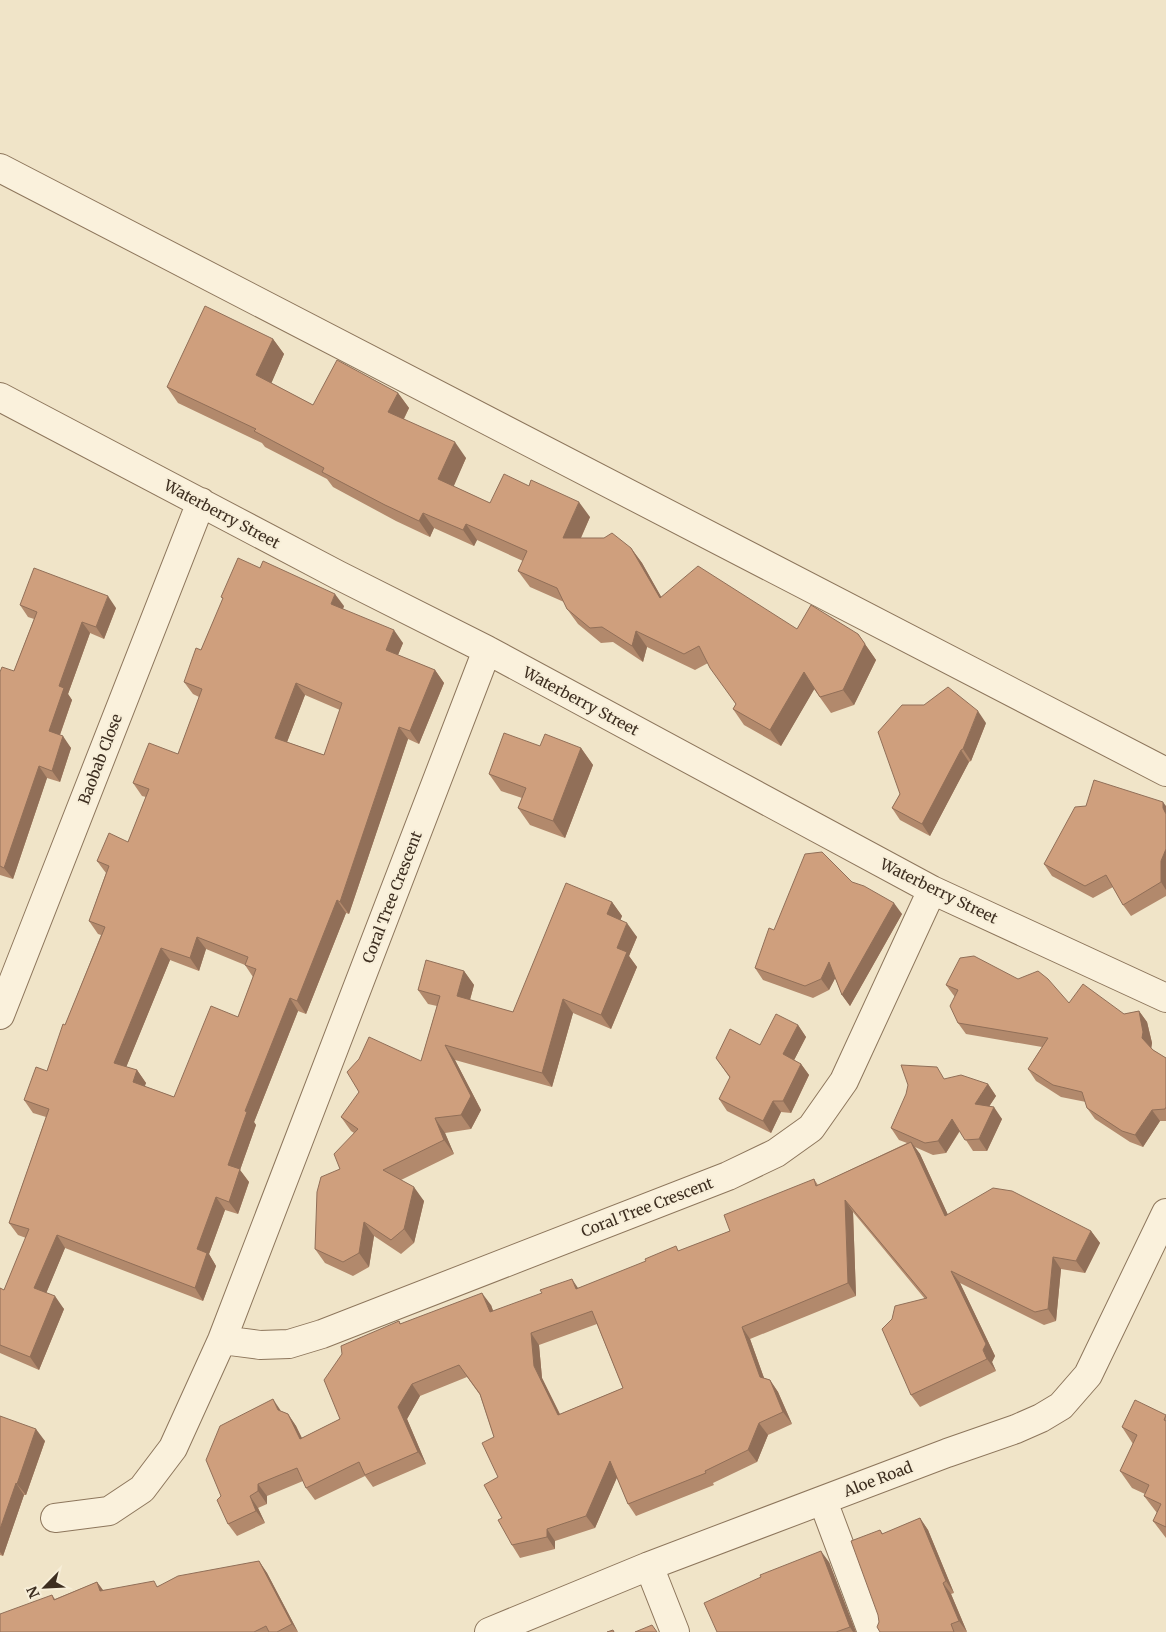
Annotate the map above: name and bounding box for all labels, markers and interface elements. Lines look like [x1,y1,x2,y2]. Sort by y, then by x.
street label: Waterberry Street [160,475,283,553]
street label: Waterberry Street [519,662,642,740]
street label: Baobab Close [74,711,126,807]
street label: Coral Tree Crescent [358,828,426,966]
street label: Waterberry Street [876,854,1001,928]
street label: Coral Tree Crescent [578,1173,716,1241]
street label: Aloe Road [840,1457,915,1501]
north arrow [20,1562,70,1612]
text: N [23,1584,44,1601]

